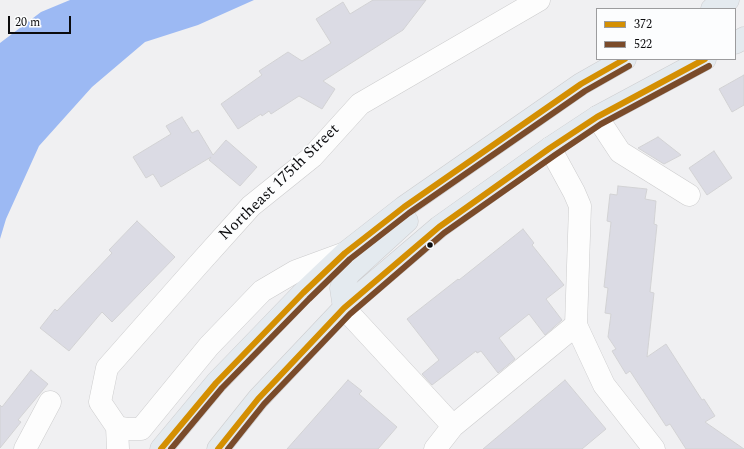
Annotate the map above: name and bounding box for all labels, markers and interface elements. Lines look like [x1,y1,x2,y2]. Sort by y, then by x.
scale bar [10,8,73,34]
legend [596,8,736,60]
text: 20 m [15,13,40,32]
text: 372 [634,15,652,34]
text: 522 [634,35,652,54]
street label: Northeast 175th Street [216,121,344,245]
unlabelled marker [425,240,435,250]

